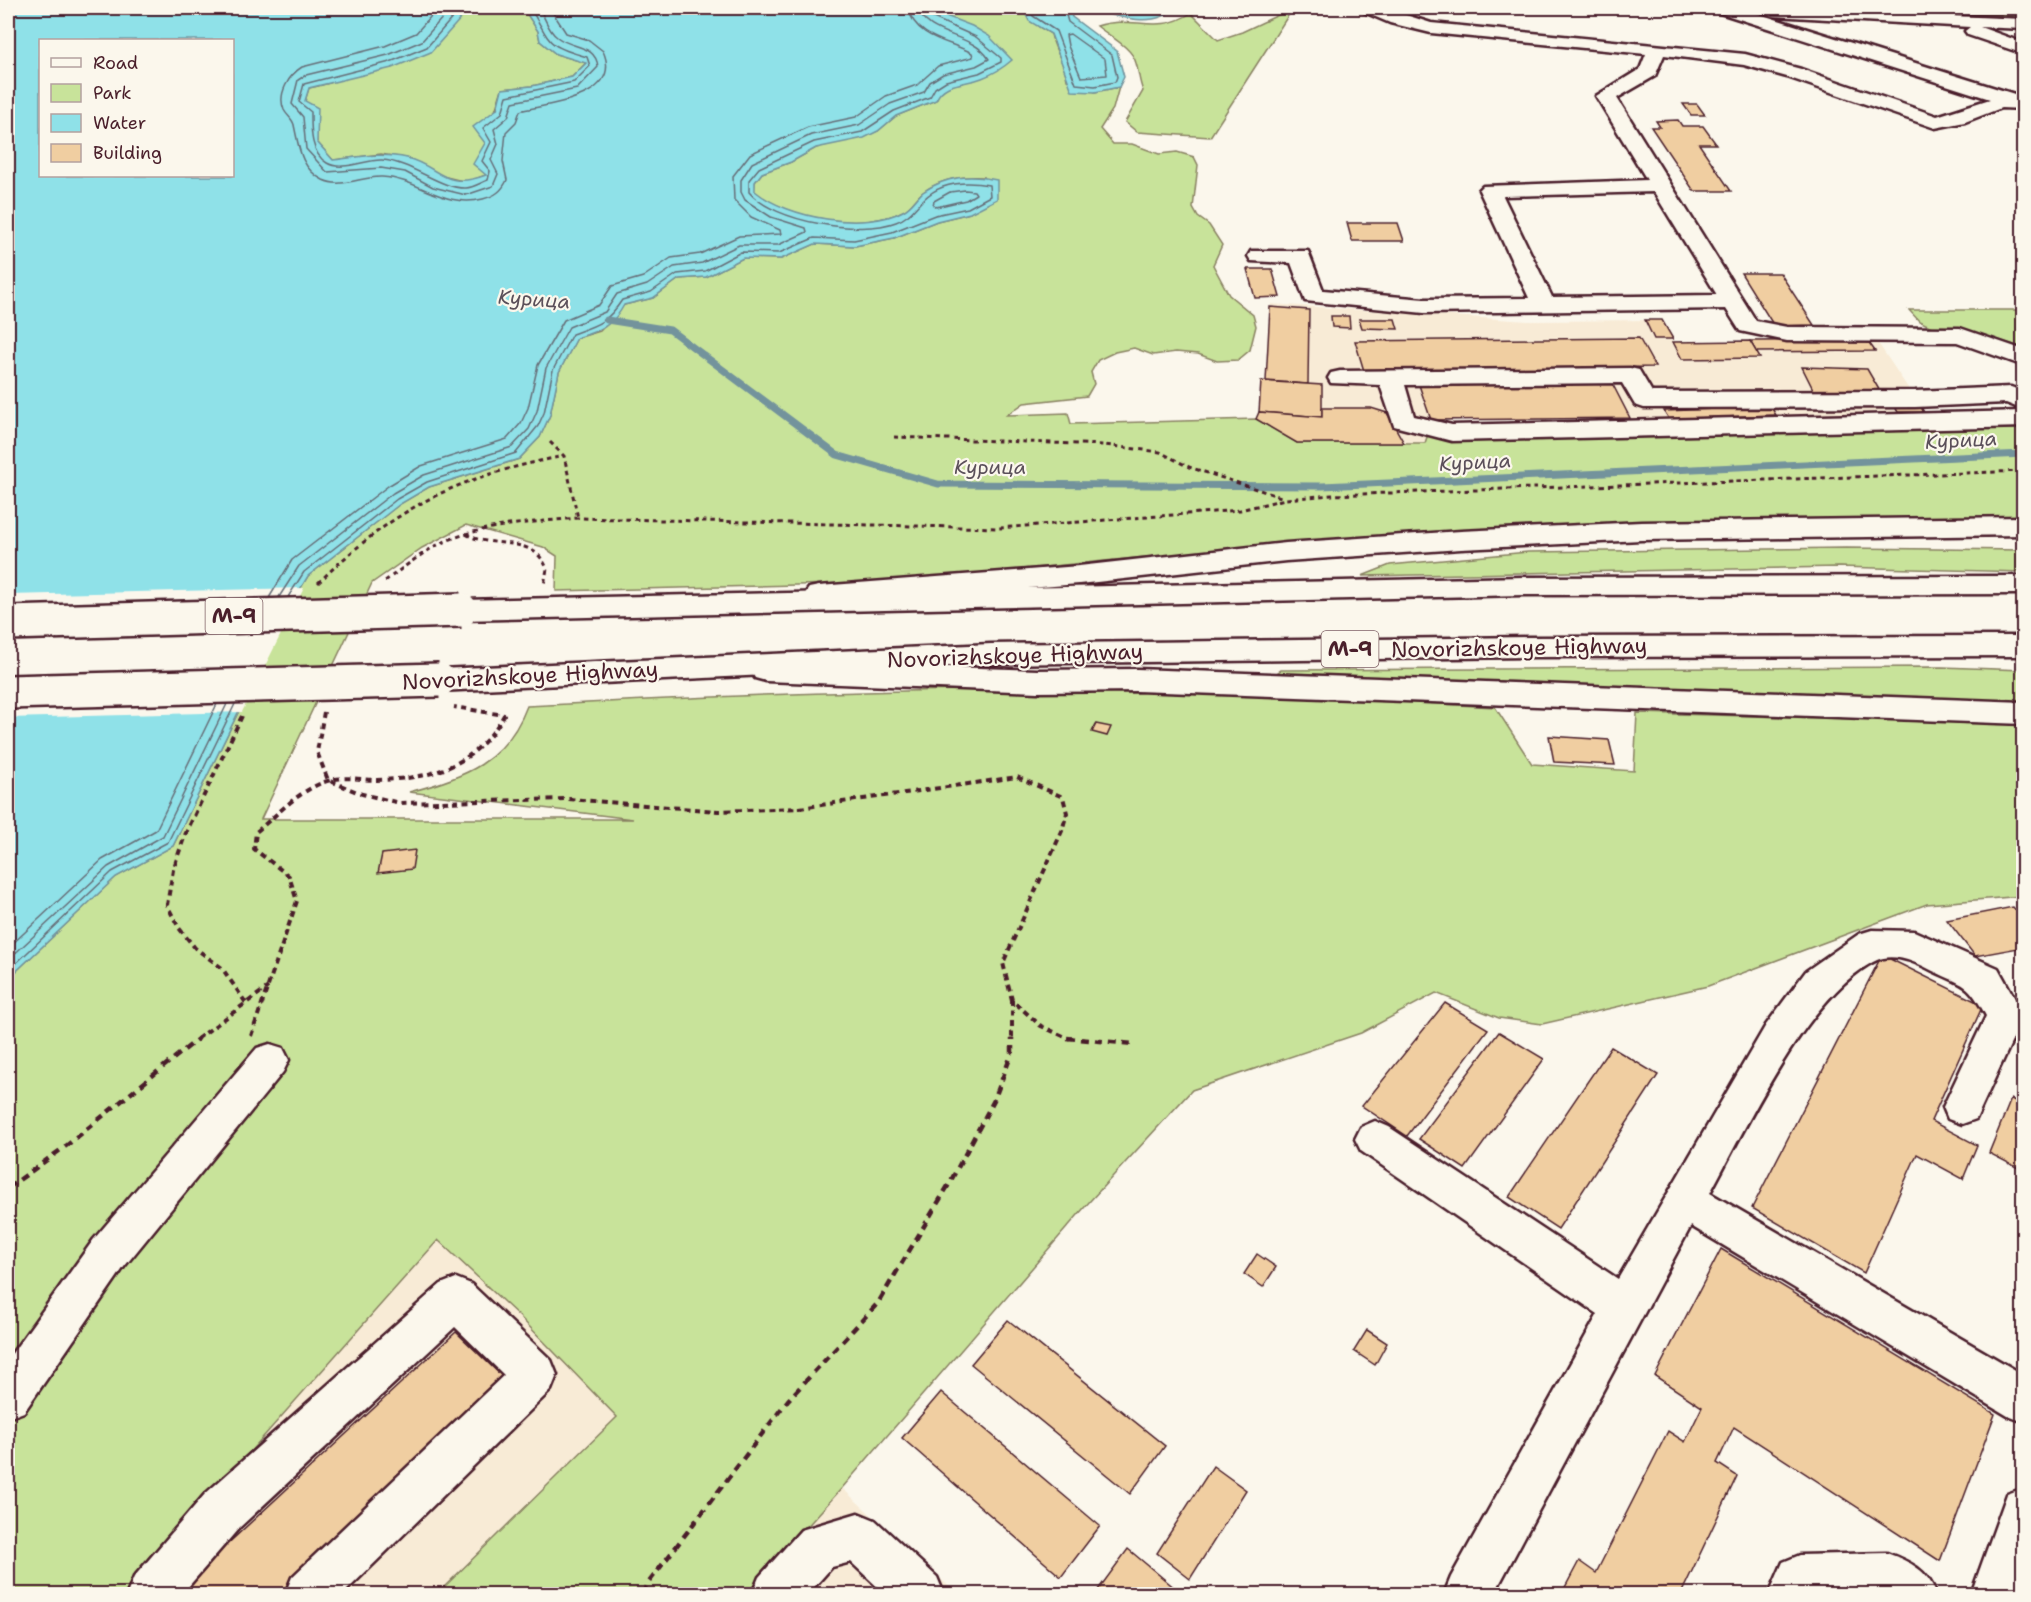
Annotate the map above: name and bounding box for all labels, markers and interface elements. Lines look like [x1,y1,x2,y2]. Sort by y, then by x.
legend [39,39,234,177]
text: Road [93,51,138,75]
text: Park [93,81,132,105]
text: Water [93,111,146,135]
text: Building [93,141,162,165]
water label: Курица [497,284,571,314]
water label: Курица [1924,425,1998,455]
water label: Курица [1438,447,1512,477]
water label: Курица [954,454,1026,480]
road number: М-9 [206,598,262,634]
road number: М-9 [1322,631,1378,667]
street label: Novorizhskoye Highway [1391,631,1648,664]
street label: Novorizhskoye Highway [886,637,1144,674]
street label: Novorizhskoye Highway [401,654,659,697]

